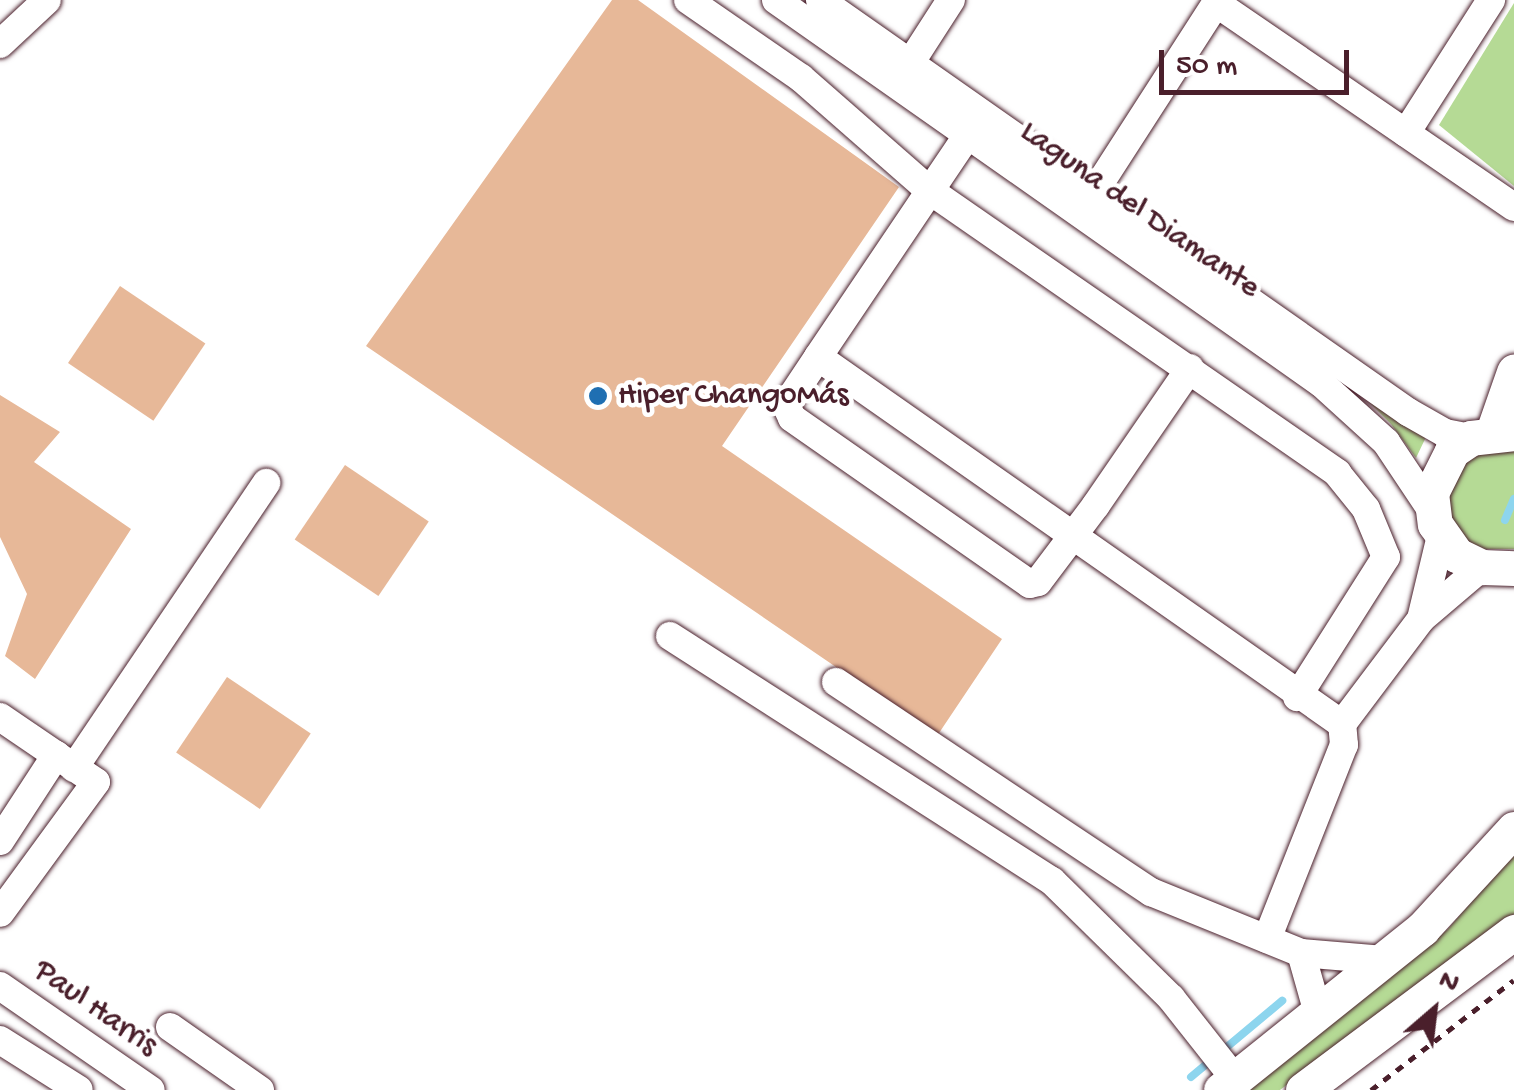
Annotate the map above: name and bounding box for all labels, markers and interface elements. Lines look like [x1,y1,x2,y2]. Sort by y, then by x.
scale bar [1164,30,1354,92]
text: 50 m [1176,50,1237,85]
street label: Laguna del Diamante [1012,114,1266,308]
place label: Hiper ChangoMás [618,377,848,415]
marker: Hiper ChangoMás [587,385,609,407]
street label: Paul Harris [26,952,164,1066]
north arrow [1384,960,1484,1060]
text: N [1433,964,1464,1002]

